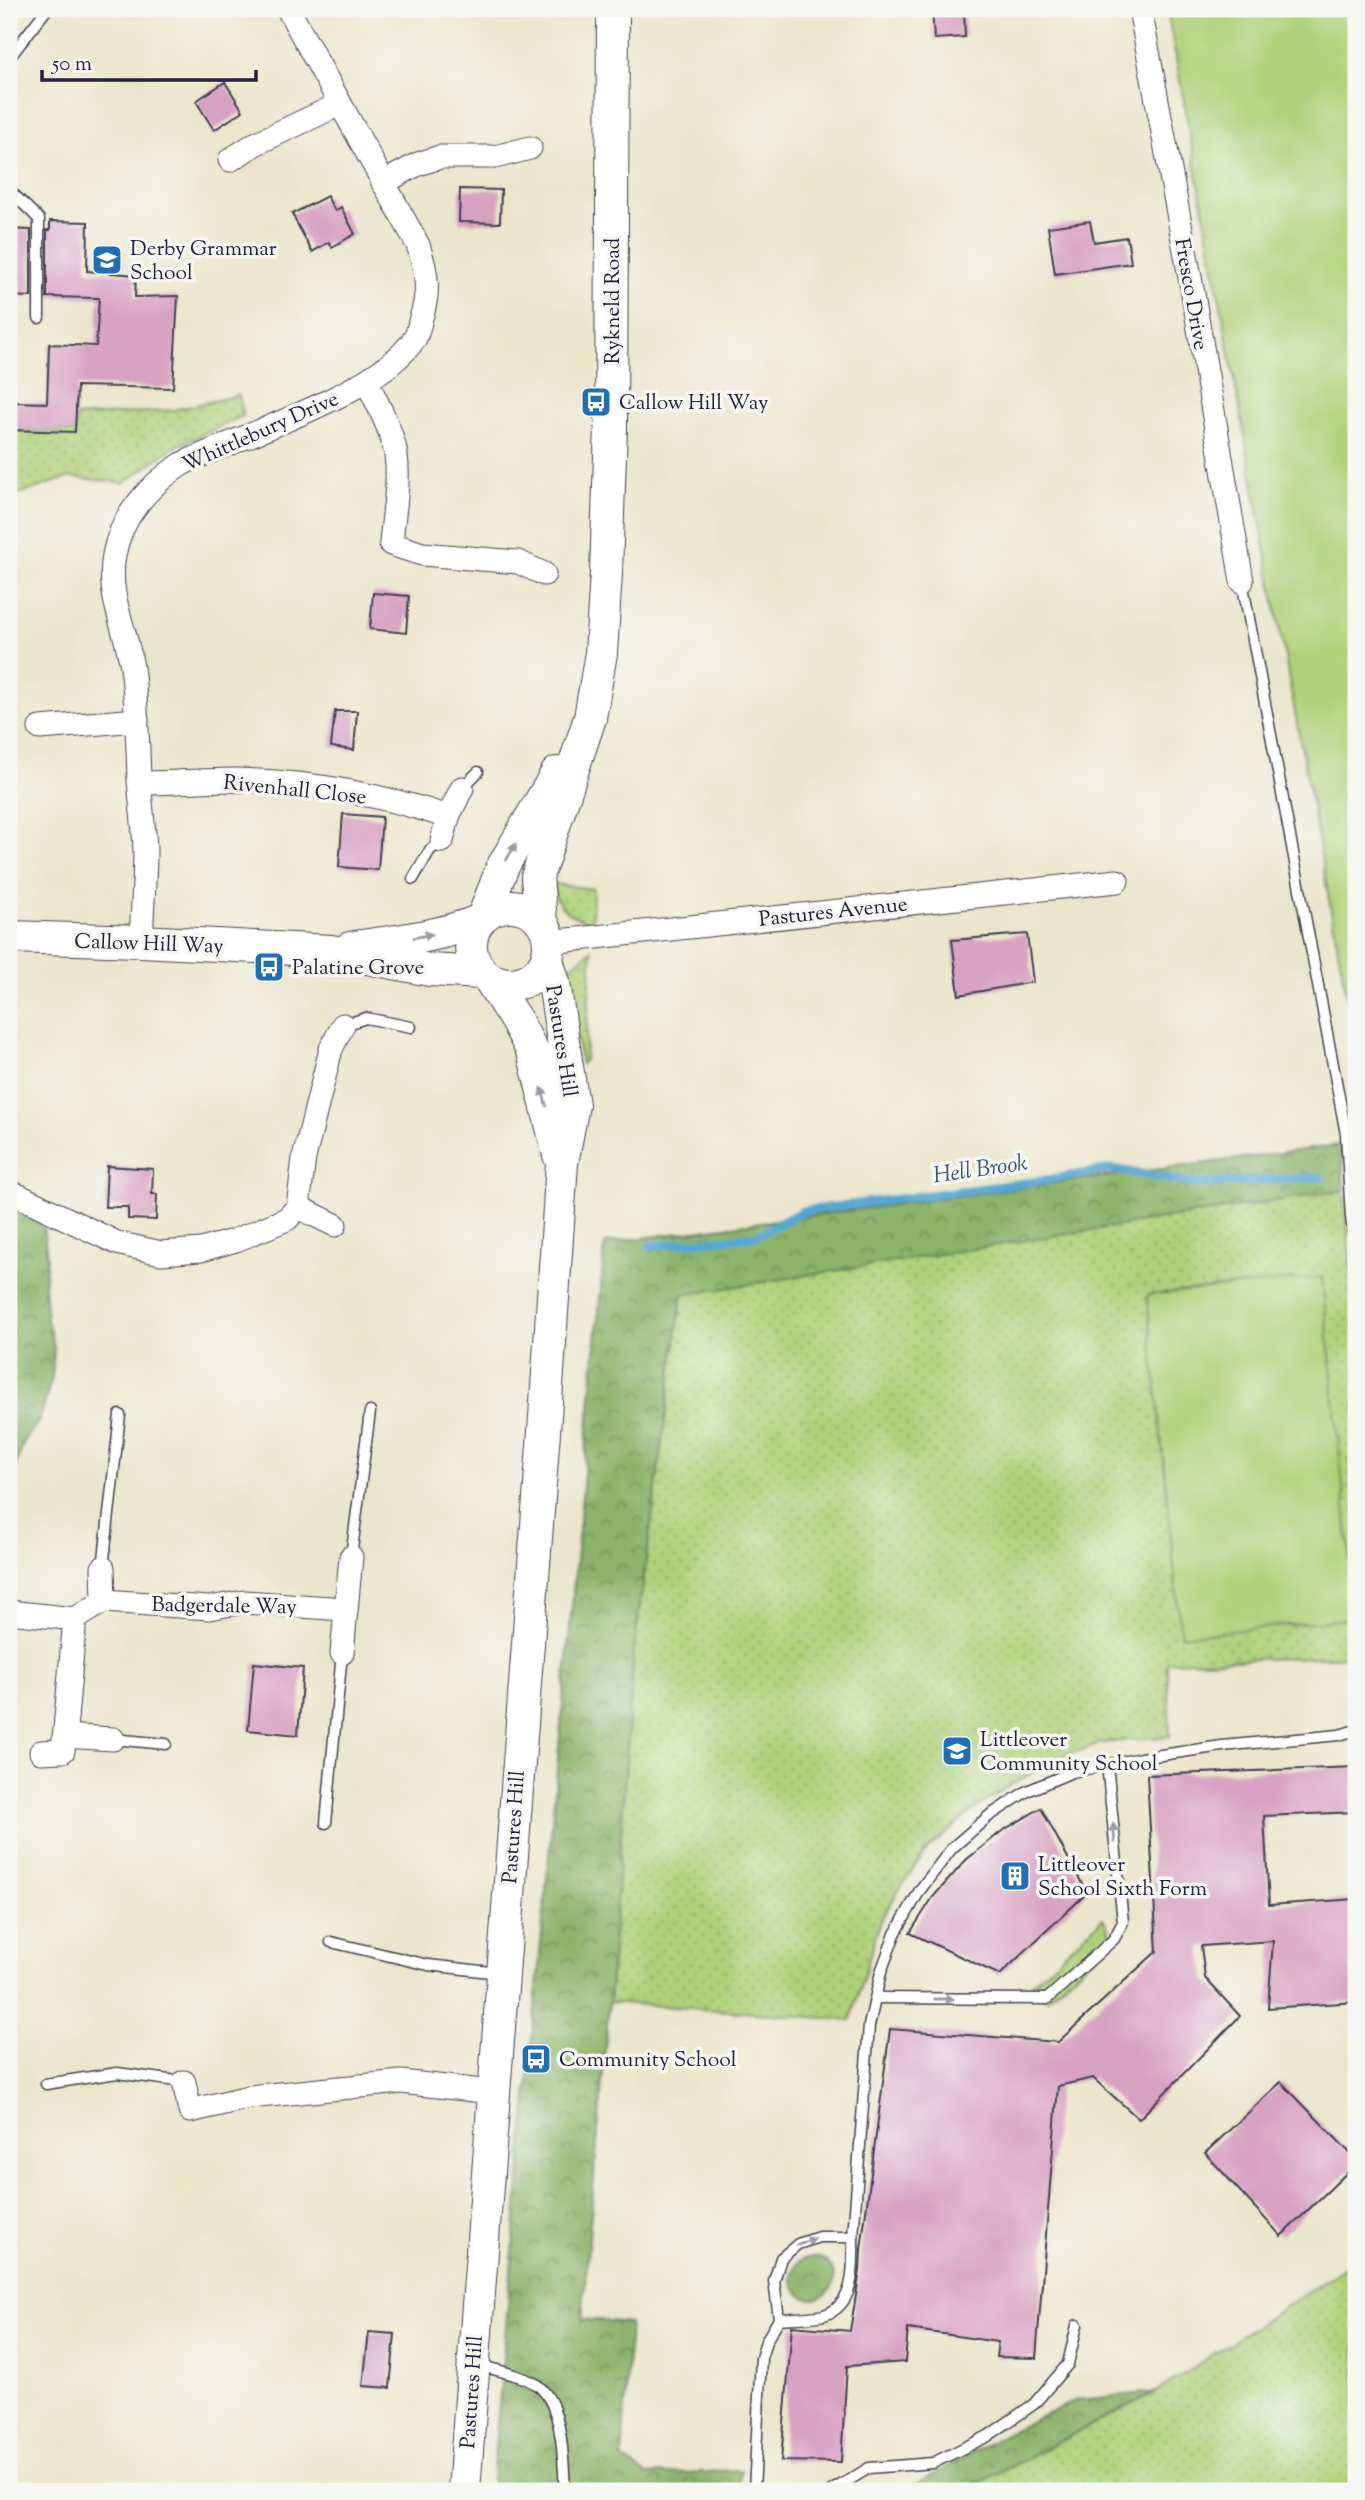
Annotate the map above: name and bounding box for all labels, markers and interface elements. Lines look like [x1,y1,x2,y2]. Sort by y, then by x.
scale bar [42,38,256,82]
text: 50 m [51,50,92,80]
place label: Derby Grammar School [130,235,277,289]
street label: Fresco Drive [1165,236,1215,353]
street label: Rykneld Road [599,237,629,364]
school or university icon: Derby Grammar School [90,243,124,277]
street label: Whittlebury Drive [178,385,344,481]
bus stop icon: Callow Hill Way [579,385,613,419]
place label: Callow Hill Way [619,389,769,419]
street label: Rivenhall Close [222,769,368,813]
one-way arrow [505,843,517,862]
street label: Pastures Avenue [757,890,909,936]
street label: Callow Hill Way [74,927,225,963]
one-way arrow [412,930,434,941]
bus stop icon: Palatine Grove [252,950,286,984]
place label: Palatine Grove [292,954,424,984]
street label: Pastures Hill [536,983,584,1100]
one-way arrow [538,1086,549,1108]
water label: Hell Brook [931,1148,1030,1193]
street label: Badgerdale Way [151,1591,297,1623]
place label: Littleover Community School [980,1726,1158,1780]
school or university icon: Littleover Community School [940,1734,974,1768]
street label: Pastures Hill [496,1769,534,1885]
one-way arrow [1108,1822,1119,1844]
place label: Littleover School Sixth Form [1038,1851,1207,1905]
building icon: Littleover School Sixth Form [998,1859,1032,1893]
one-way arrow [933,1993,955,2005]
bus stop icon: Community School [519,2042,553,2076]
place label: Community School [559,2046,737,2076]
one-way arrow [796,2237,817,2248]
street label: Pastures Hill [454,2334,492,2450]

